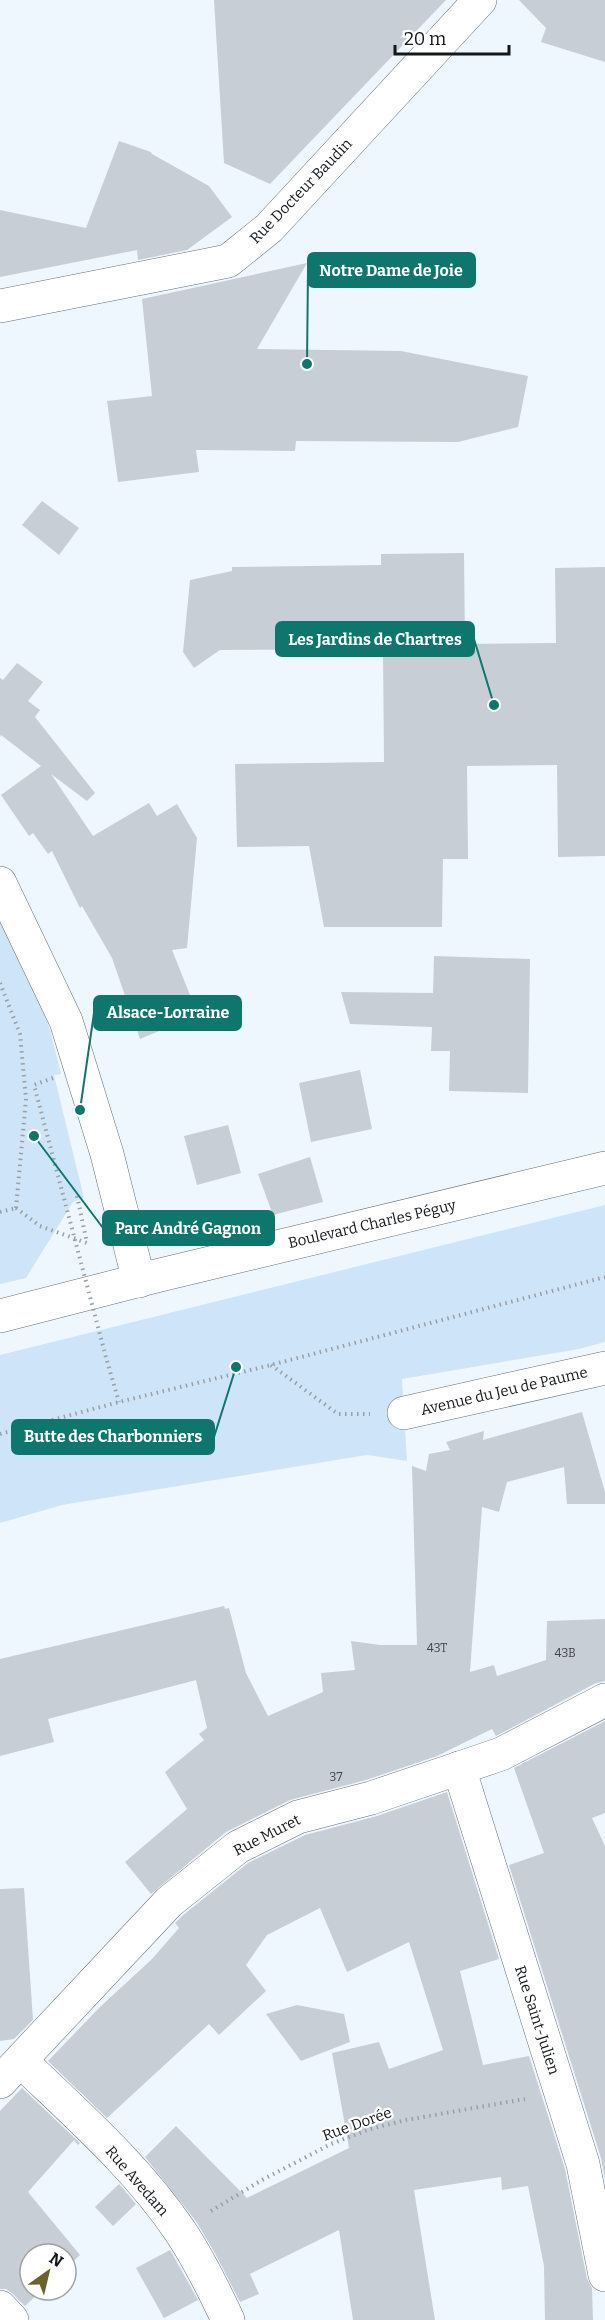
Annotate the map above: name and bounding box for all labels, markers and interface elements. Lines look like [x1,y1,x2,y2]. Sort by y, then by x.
scale bar [395,18,509,56]
text: 20 m [404,28,446,50]
street label: Rue Docteur Baudin [246,134,356,247]
callout: Notre Dame de Joie [308,253,475,287]
text: Notre Dame de Joie [319,261,463,280]
callout: Les Jardins de Chartres [276,622,474,656]
text: Les Jardins de Chartres [288,630,462,649]
callout: Alsace-Lorraine [94,996,241,1030]
text: Alsace-Lorraine [107,1003,230,1022]
street label: Boulevard Charles Péguy [286,1196,458,1252]
callout: Parc André Gagnon [103,1211,274,1245]
text: Parc André Gagnon [115,1219,262,1238]
street label: Avenue du Jeu de Paume [419,1363,589,1419]
callout: Butte des Charbonniers [12,1420,214,1454]
text: Butte des Charbonniers [24,1427,202,1446]
house number: 43T [427,1641,447,1655]
house number: 43B [554,1646,576,1660]
house number: 37 [330,1770,342,1784]
street label: Rue Muret [231,1810,304,1860]
street label: Rue Saint-Julien [511,1963,563,2077]
street label: Rue Dorée [320,2103,394,2145]
street label: Rue Avedam [102,2142,173,2220]
north arrow [18,2242,78,2302]
text: N [46,2249,67,2271]

